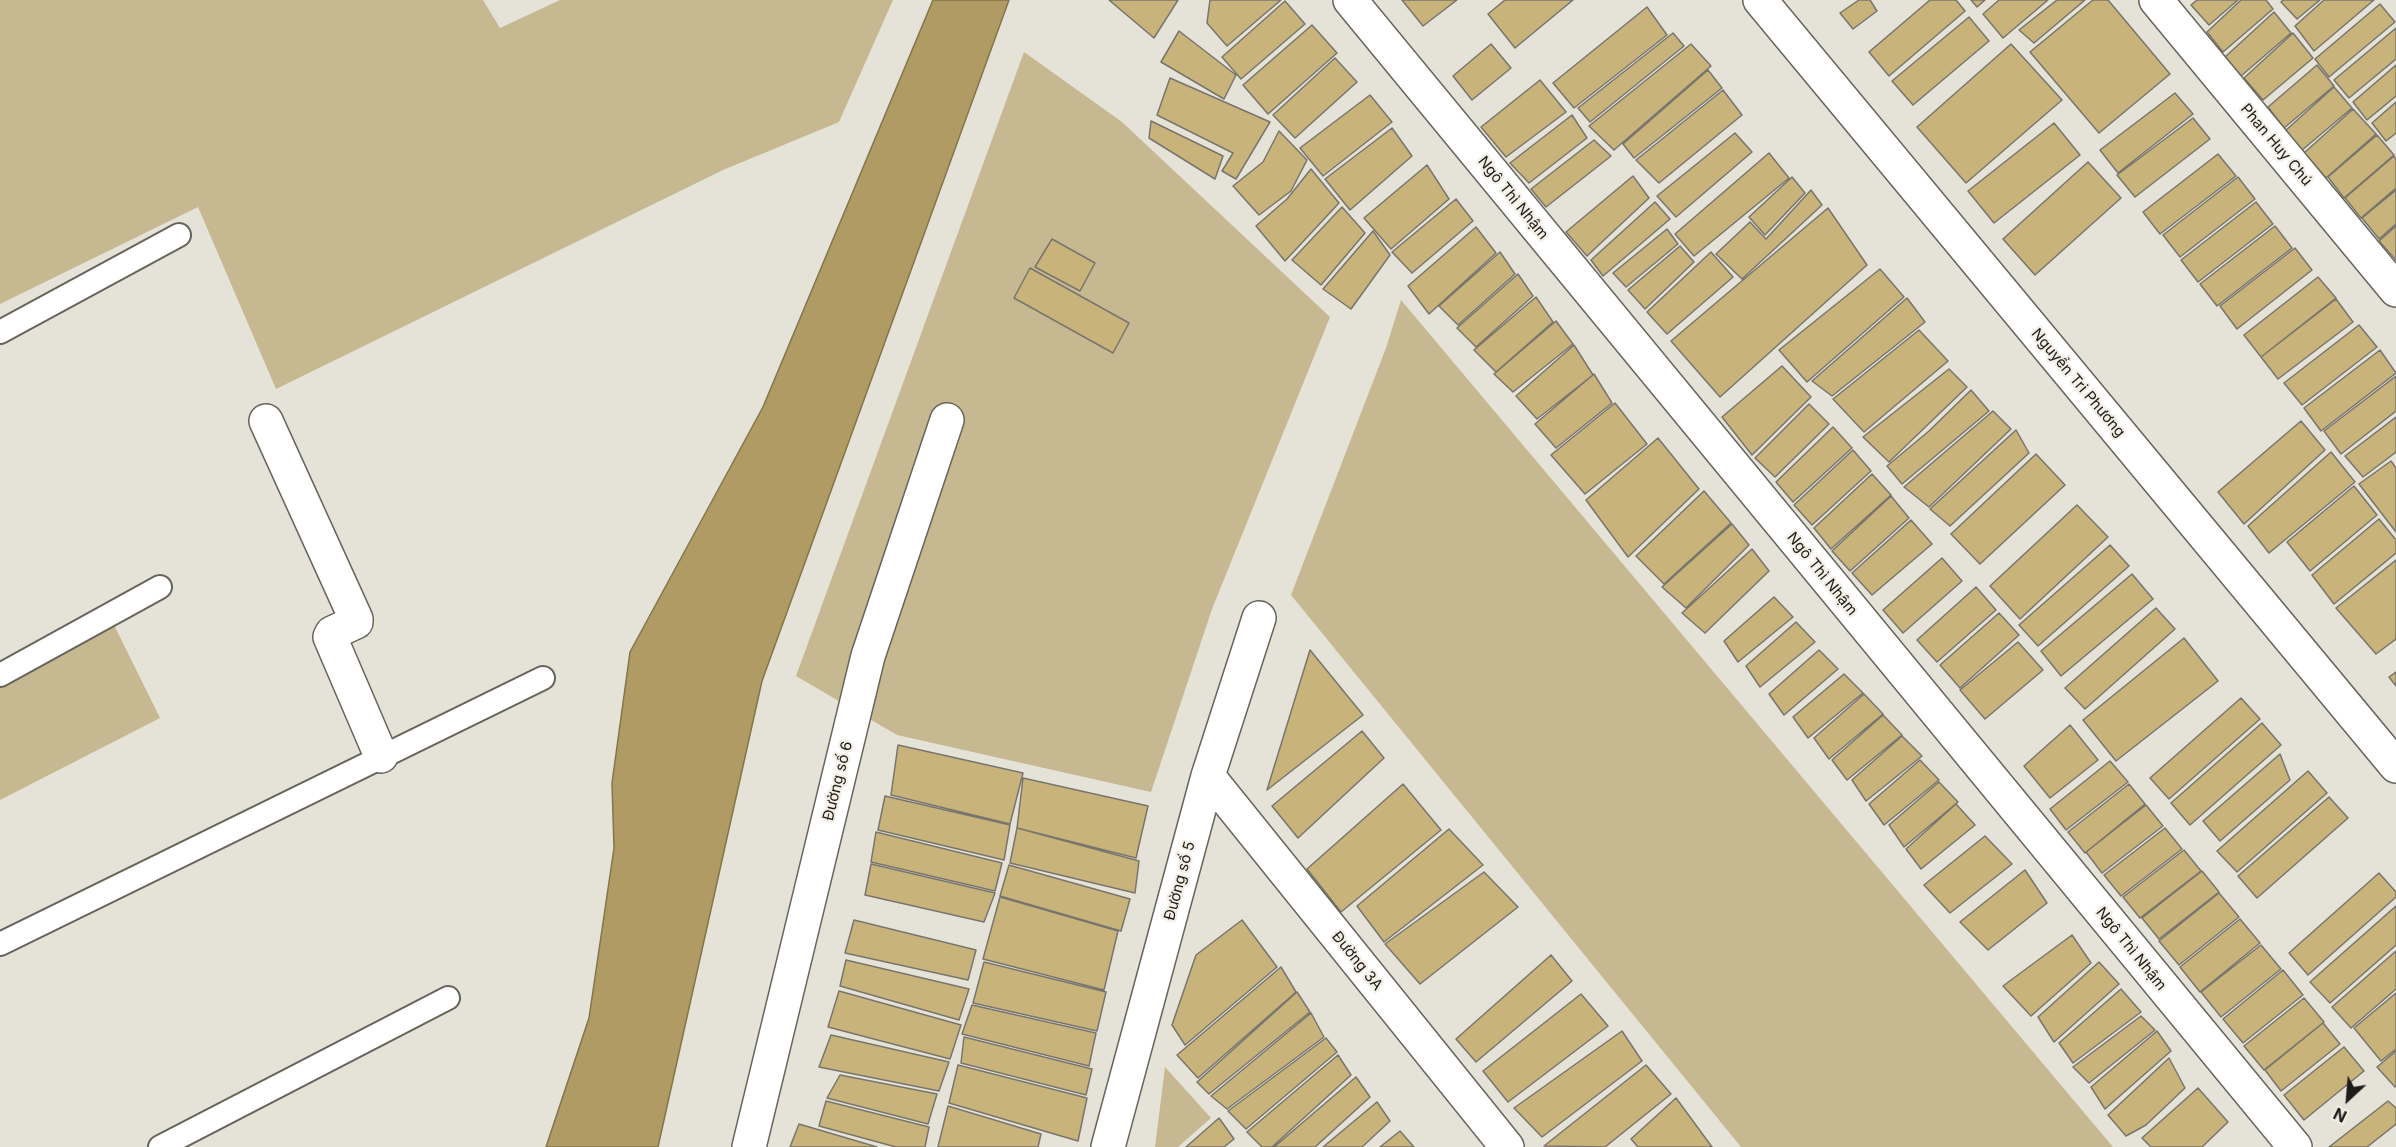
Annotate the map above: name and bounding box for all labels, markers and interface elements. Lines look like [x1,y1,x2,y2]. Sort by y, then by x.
street label: Phan Huy Chú [2237,100,2315,190]
street label: Ngô Thì Nhậm [1474,153,1552,243]
street label: Nguyển Tri Phương [2027,325,2129,441]
street label: Ngô Thì Nhậm [1783,529,1861,619]
street label: Đường số 6 [819,739,857,823]
street label: Đường số 5 [1161,840,1199,922]
street label: Ngô Thì Nhậm [2092,904,2170,994]
street label: Đường 3A [1328,928,1386,994]
north arrow [2318,1069,2378,1129]
text: N [2330,1104,2350,1127]

